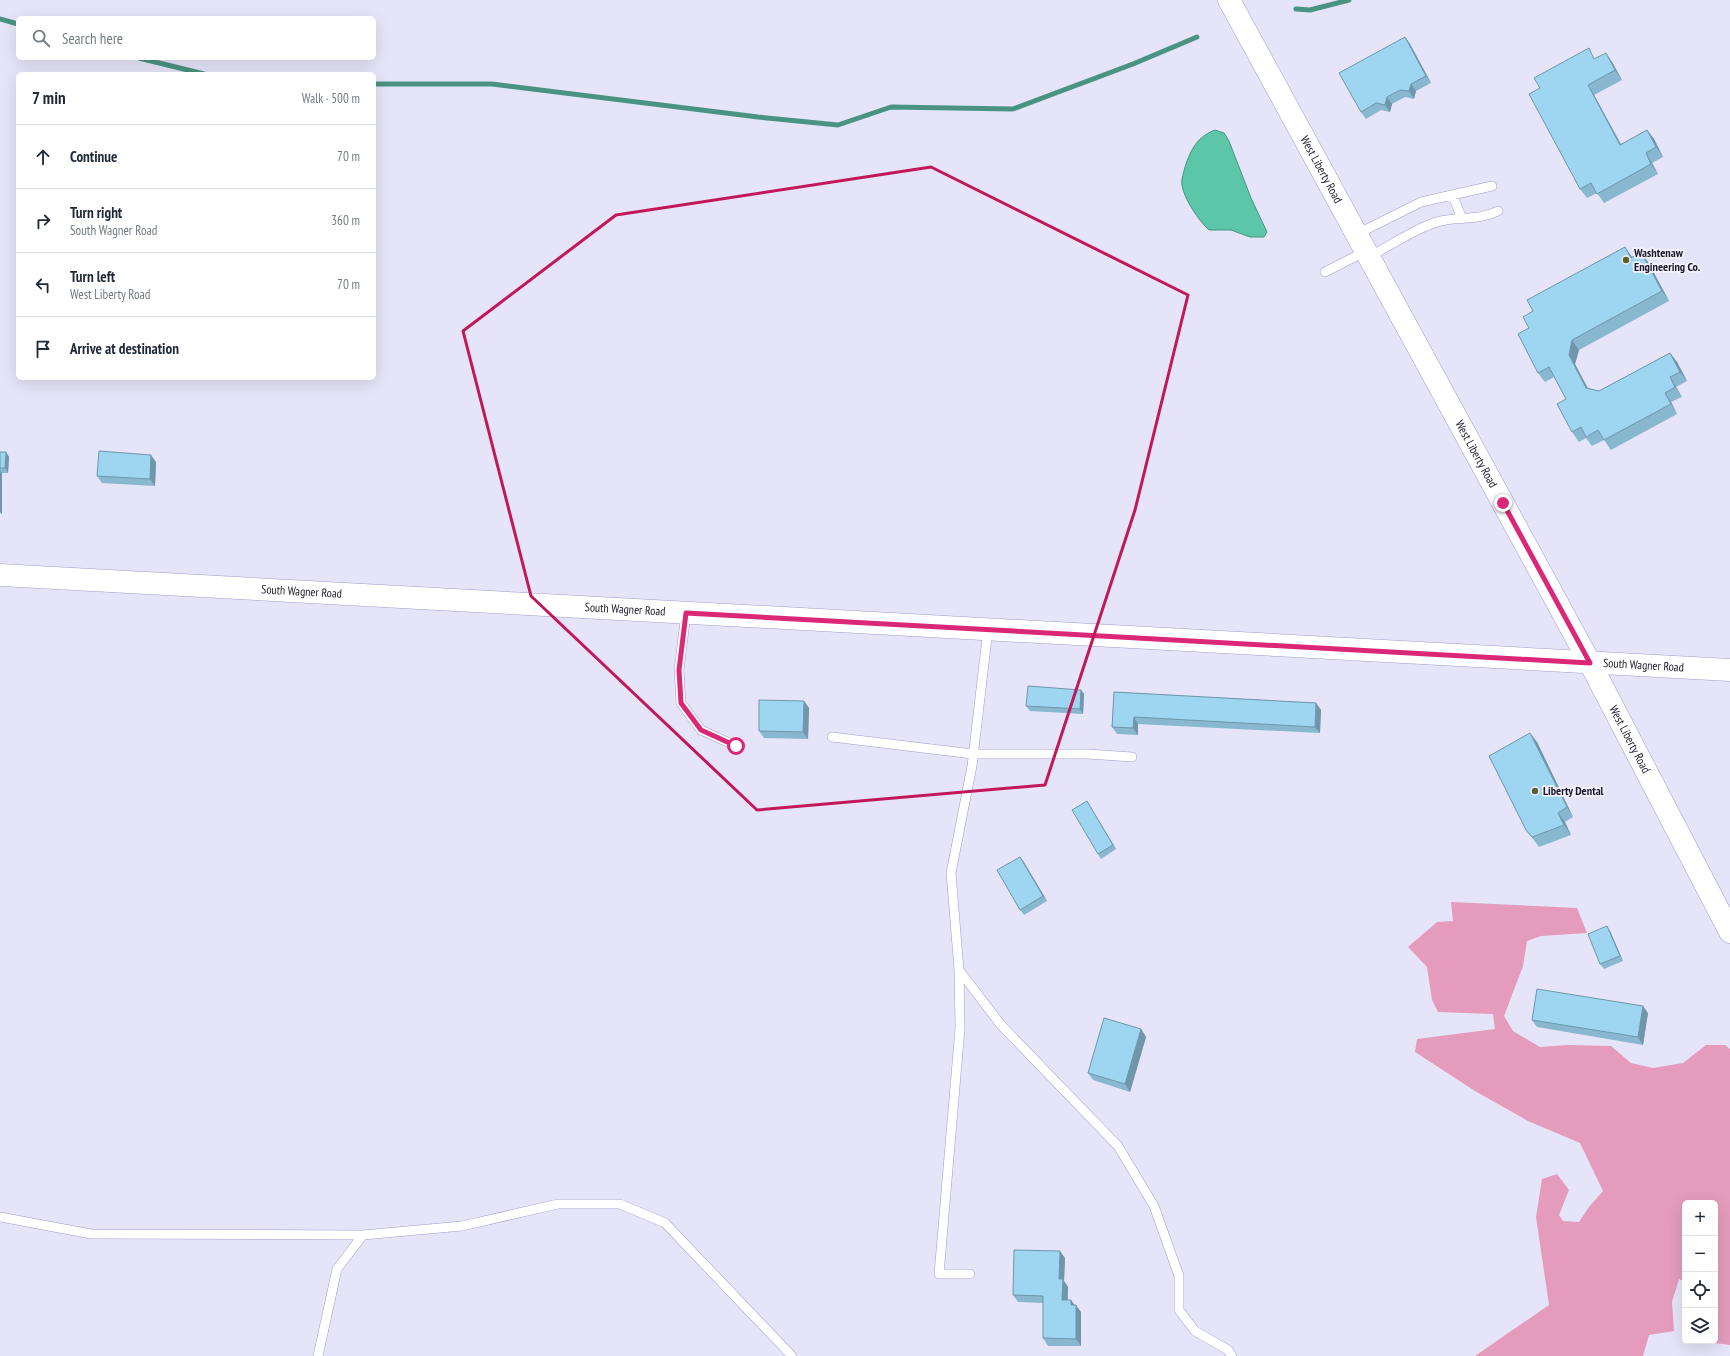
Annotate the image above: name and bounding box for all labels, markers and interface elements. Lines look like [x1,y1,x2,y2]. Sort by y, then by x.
search box [16,16,376,60]
icon: search [30,27,52,49]
text: Search here [62,29,123,48]
text: 7 min [32,87,66,109]
text: Walk · 500 m [302,90,360,107]
street label: West Liberty Road [1297,133,1346,205]
icon: ahead [32,146,54,168]
text: Continue [70,147,117,166]
text: 70 m [337,148,360,165]
text: Turn right [70,203,122,222]
icon: right [32,210,54,232]
text: 360 m [331,212,360,229]
text: South Wagner Road [70,222,157,239]
place label: Washtenaw Engineering Co. [1633,245,1701,274]
marker: Washtenaw Engineering Co. [1621,255,1631,265]
text: Turn left [70,267,115,286]
icon: left [32,274,54,296]
text: 70 m [337,276,360,293]
text: West Liberty Road [70,286,150,303]
icon: arrive [32,338,54,360]
text: Arrive at destination [70,339,179,358]
street label: West Liberty Road [1452,418,1501,490]
route end [1494,494,1512,512]
street label: South Wagner Road [261,581,342,601]
street label: South Wagner Road [584,599,666,619]
street label: South Wagner Road [1603,655,1684,674]
street label: West Liberty Road [1606,703,1654,776]
route start [727,737,745,755]
place label: Liberty Dental [1543,783,1604,798]
marker: Liberty Dental [1530,786,1540,796]
map controls [1682,1200,1718,1344]
button: + [1682,1200,1718,1236]
button: − [1682,1236,1718,1272]
button: locate [1682,1272,1718,1308]
button: layers [1682,1308,1718,1344]

